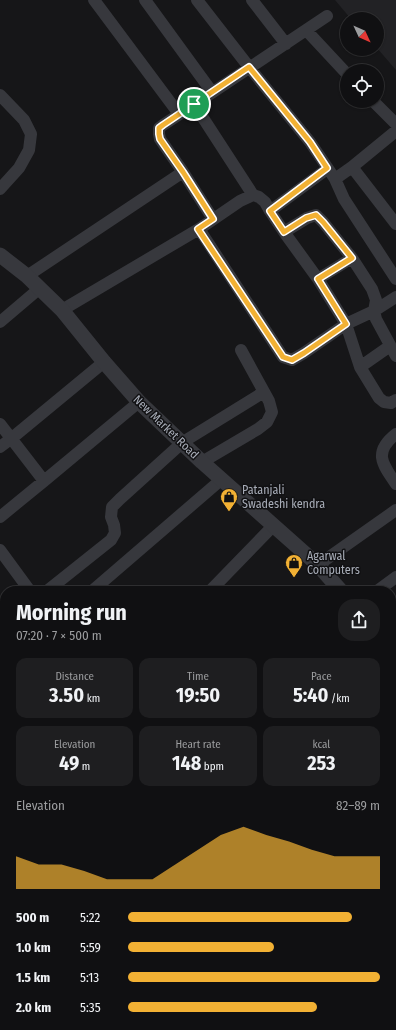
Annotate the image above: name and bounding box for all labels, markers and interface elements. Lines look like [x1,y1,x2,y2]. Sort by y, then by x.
north arrow [340,12,384,56]
map controls [340,12,384,108]
button: locate [340,64,384,108]
pin [177,87,211,121]
icon: arrive [183,93,205,115]
street label: New Market Road [130,392,202,462]
place label: Patanjali Swadeshi kendra [242,483,325,511]
shop icon: Patanjali Swadeshi kendra [219,487,239,512]
place label: Agarwal Computers [307,549,360,577]
shop icon: Agarwal Computers [284,553,304,578]
text: Morning run [16,599,127,626]
button: share [338,599,380,641]
text: 07:20 · 7 × 500 m [16,628,102,643]
text: Distance [55,670,94,683]
text: Time [187,670,209,683]
text: Pace [311,670,332,683]
text: 3.50 [49,683,84,707]
text: 19:50 [176,683,220,707]
text: 5:40 [293,683,328,707]
text: km [84,692,100,705]
text: /km [328,692,350,705]
text: Elevation [54,738,95,751]
text: Heart rate [175,738,221,751]
text: kcal [312,738,330,751]
text: 49 [59,751,79,775]
text: 148 [172,751,201,775]
text: 253 [307,751,336,775]
text: m [79,760,90,773]
text: bpm [201,760,224,773]
text: Elevation [16,798,65,813]
text: 82–89 m [336,798,380,813]
text: 500 m [16,910,49,925]
text: 5:22 [80,910,100,925]
text: 1.0 km [16,940,51,955]
text: 5:59 [80,940,101,955]
text: 1.5 km [16,970,50,985]
text: 5:13 [80,970,99,985]
text: 2.0 km [16,1000,51,1015]
text: 5:35 [80,1000,101,1015]

